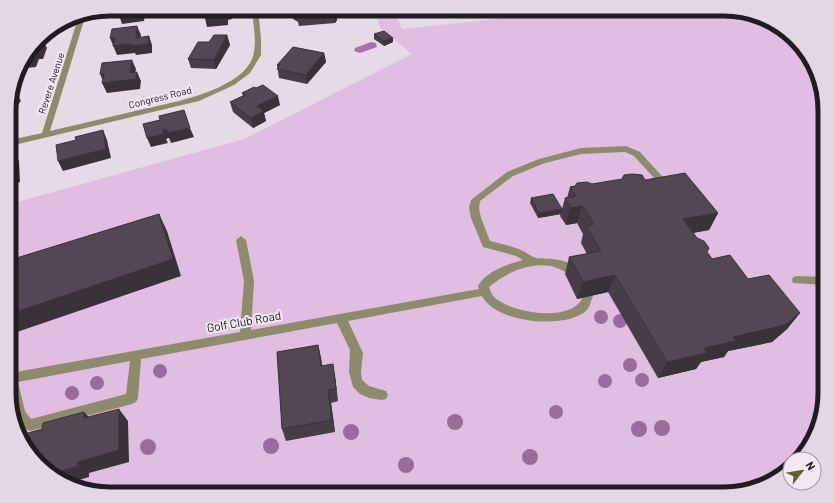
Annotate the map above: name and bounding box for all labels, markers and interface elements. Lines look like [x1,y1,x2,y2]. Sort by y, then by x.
street label: Revere Avenue [35,51,67,115]
street label: Congress Road [127,83,193,111]
street label: Golf Club Road [206,308,282,334]
north arrow [782,451,822,491]
text: N [804,459,818,472]

